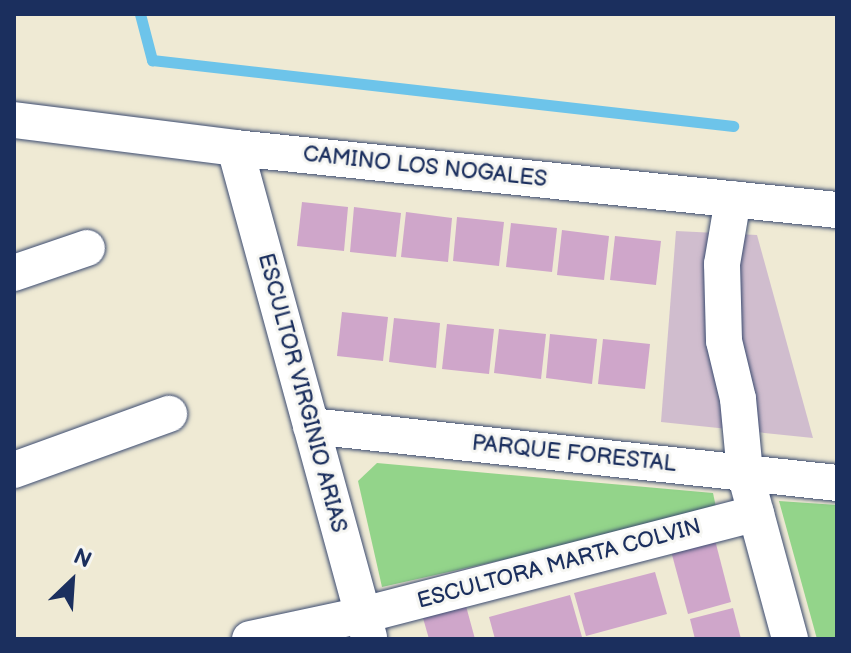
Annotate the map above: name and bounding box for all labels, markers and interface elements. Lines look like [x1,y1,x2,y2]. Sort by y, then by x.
street label: CAMINO LOS NOGALES [302,141,548,193]
street label: ESCULTOR VIRGINIO ARIAS [252,250,352,536]
street label: PARQUE FORESTAL [471,430,677,478]
street label: ESCULTORA MARTA COLVIN [414,513,704,615]
north arrow [32,541,112,621]
text: N [69,543,96,575]

